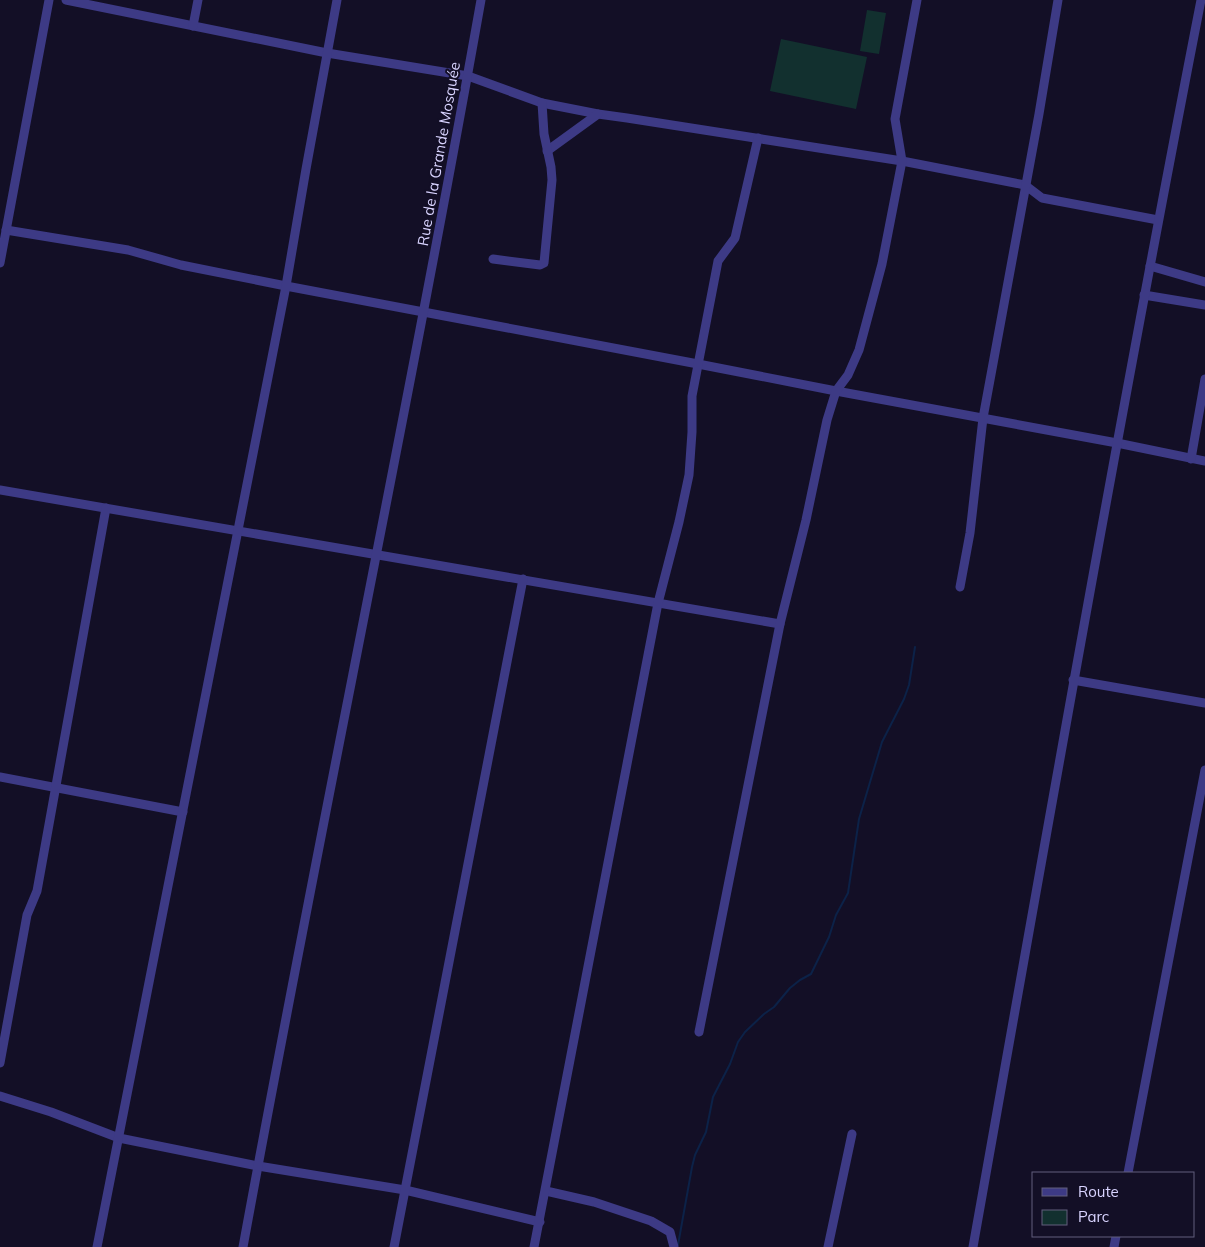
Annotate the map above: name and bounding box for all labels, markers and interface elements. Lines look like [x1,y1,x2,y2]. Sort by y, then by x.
street label: Rue de la Grande Mosquée [413,60,464,248]
legend [1032,1172,1195,1237]
text: Route [1078,1182,1119,1201]
text: Parc [1078,1207,1109,1226]

